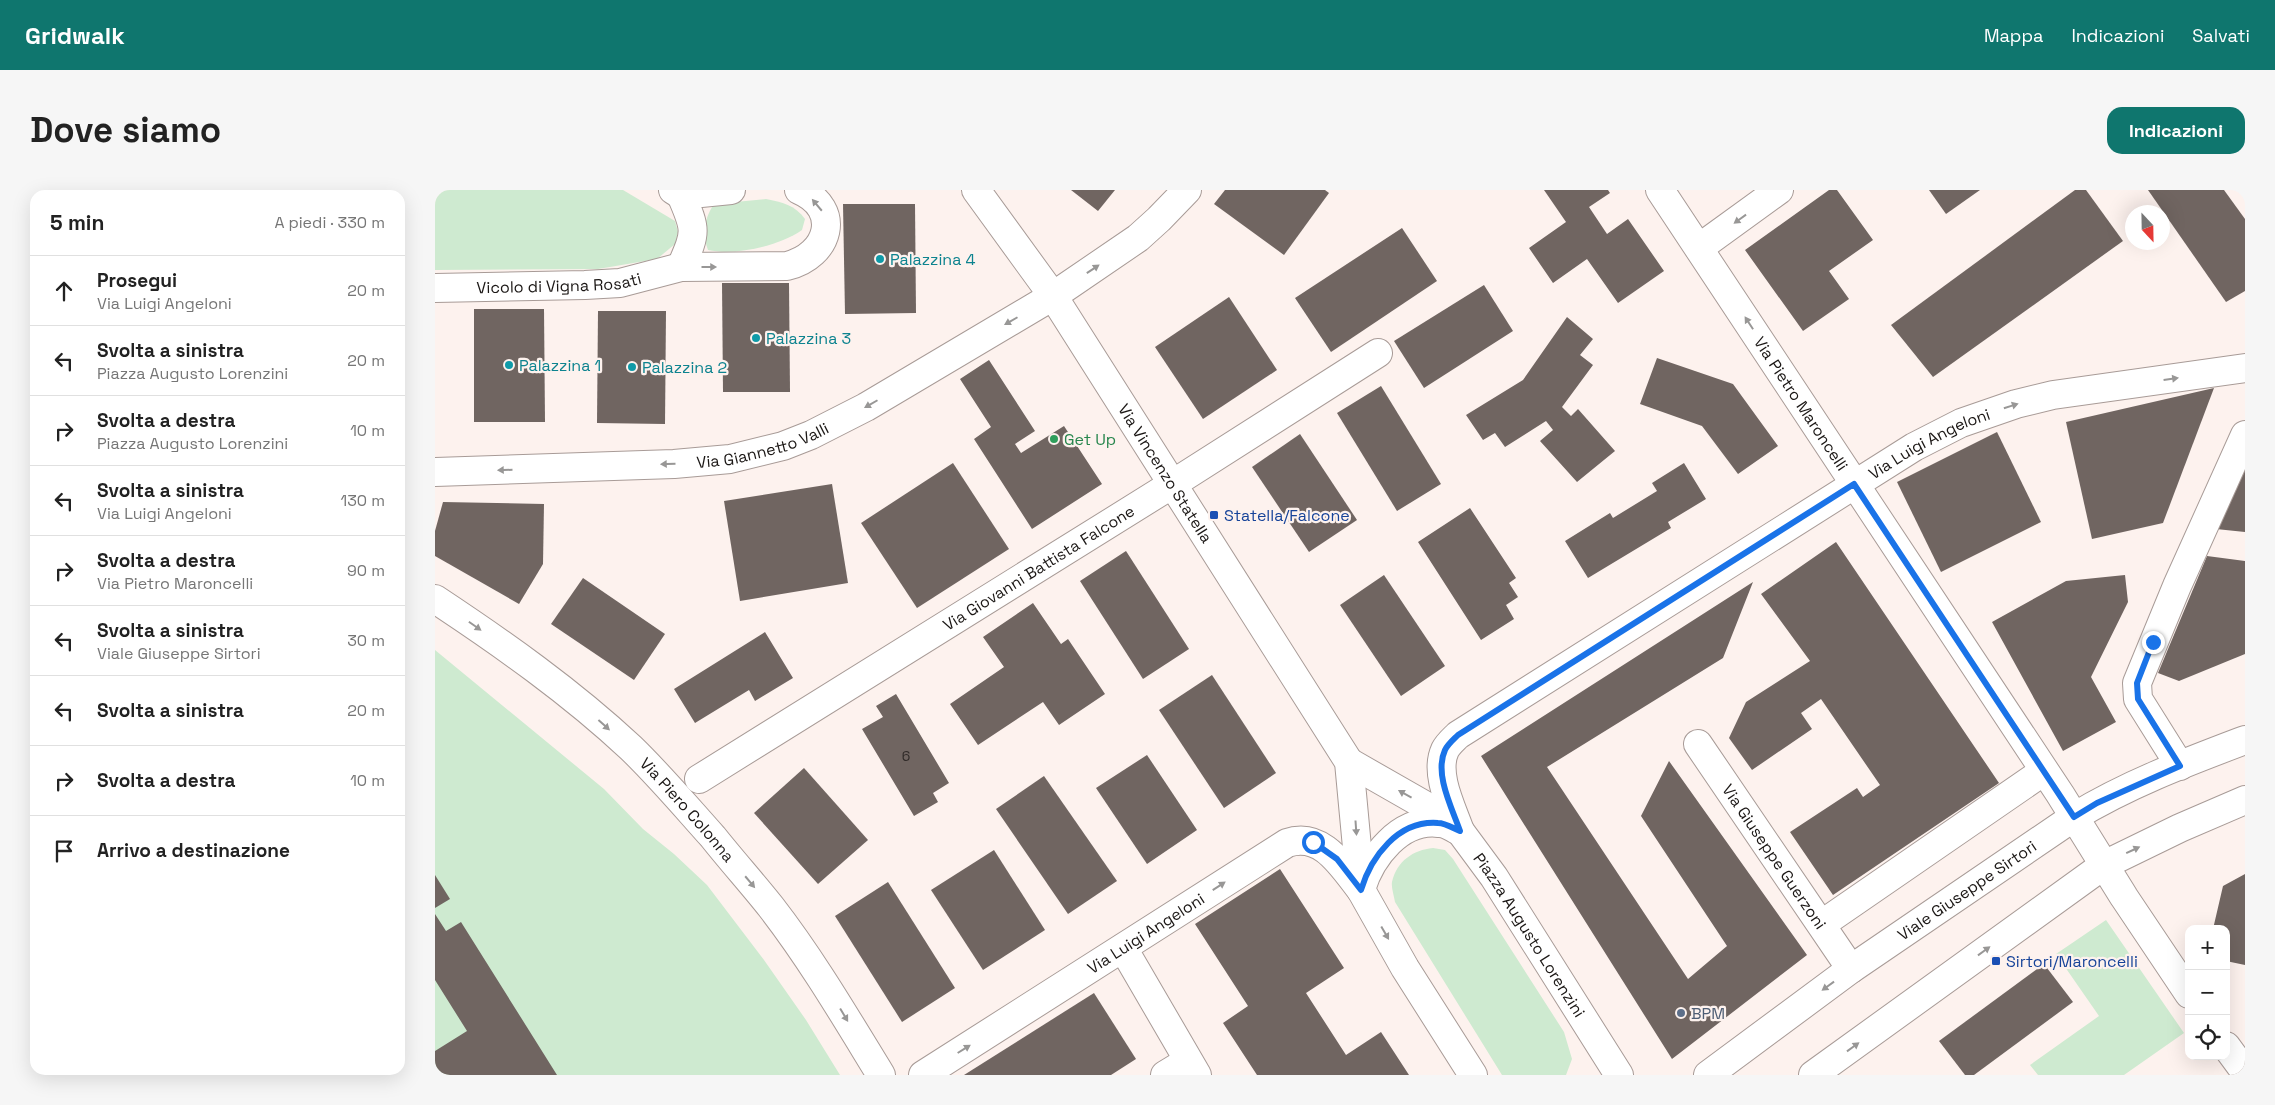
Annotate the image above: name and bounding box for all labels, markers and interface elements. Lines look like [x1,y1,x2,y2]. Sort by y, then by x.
text: Gridwalk [25,20,125,51]
text: Mappa [1984,24,2043,47]
text: Indicazioni [2071,24,2164,47]
text: Salvati [2192,24,2250,47]
button: Indicazioni [2107,107,2245,154]
text: Dove siamo [30,108,221,152]
one-way arrow [812,198,823,211]
north arrow [2125,205,2170,250]
text: 5 min [50,209,104,236]
text: A piedi · 330 m [274,212,385,233]
one-way arrow [1734,213,1747,224]
place label: Palazzina 4 [890,249,975,270]
marker: Palazzina 4 [874,253,886,265]
one-way arrow [701,263,717,271]
one-way arrow [1087,264,1100,274]
text: Prosegui [97,268,177,293]
street label: Vicolo di Vigna Rosati [476,268,644,298]
icon: ahead [50,277,78,305]
text: 20 m [347,280,385,301]
text: Via Luigi Angeloni [97,293,232,314]
one-way arrow [1004,317,1017,326]
one-way arrow [1744,317,1754,330]
place label: Palazzina 3 [766,328,851,349]
marker: Palazzina 3 [750,332,762,344]
street label: Via Pietro Maroncelli [1749,333,1853,475]
text: Svolta a sinistra [97,338,244,363]
icon: left [50,347,78,375]
text: 20 m [347,350,385,371]
place label: Palazzina 1 [519,355,601,376]
place label: Palazzina 2 [642,357,727,378]
marker: Palazzina 1 [503,359,515,371]
marker: Palazzina 2 [626,361,638,373]
text: Piazza Augusto Lorenzini [97,363,288,384]
one-way arrow [2163,375,2179,383]
one-way arrow [864,399,878,408]
street label: Via Vincenzo Statella [1113,400,1217,547]
one-way arrow [2004,402,2019,410]
street label: Via Luigi Angeloni [1865,404,1993,484]
text: Svolta a destra [97,408,235,433]
icon: right [50,417,78,445]
street label: Via Giannetto Valli [696,418,832,473]
text: 10 m [350,420,385,441]
place label: Get Up [1064,429,1116,450]
text: Piazza Augusto Lorenzini [97,433,288,454]
marker: Get Up [1048,433,1060,445]
one-way arrow [659,460,675,468]
one-way arrow [497,466,513,474]
text: Svolta a sinistra [97,478,244,503]
icon: left [50,487,78,515]
text: 130 m [341,490,385,511]
street label: Via Giovanni Battista Falcone [939,500,1139,636]
text: Via Luigi Angeloni [97,503,232,524]
place label: Statella/Falcone [1224,505,1350,526]
marker: Statella/Falcone [1208,509,1220,521]
text: Svolta a destra [97,548,235,573]
icon: right [50,557,78,585]
text: 90 m [347,560,385,581]
text: Via Pietro Maroncelli [97,573,253,594]
text: Svolta a sinistra [97,618,244,643]
one-way arrow [469,621,482,631]
icon: left [50,627,78,655]
text: 30 m [347,630,385,651]
route end [2142,631,2165,654]
text: Viale Giuseppe Sirtori [97,643,261,664]
icon: left [50,697,78,725]
text: Svolta a sinistra [97,698,244,723]
text: 20 m [347,700,385,721]
one-way arrow [598,719,610,731]
house number: 6 [902,747,910,765]
street label: Via Piero Colonna [635,753,739,866]
icon: right [50,767,78,795]
text: Svolta a destra [97,768,235,793]
text: 10 m [350,770,385,791]
street label: Via Giuseppe Guerzoni [1717,780,1831,933]
one-way arrow [1398,790,1413,798]
one-way arrow [1353,820,1361,836]
route start [1302,831,1325,854]
street label: Viale Giuseppe Sirtori [1893,836,2041,945]
icon: arrive [50,837,78,865]
text: Arrivo a destinazione [97,838,290,863]
one-way arrow [2126,846,2140,854]
street label: Piazza Augusto Lorenzini [1469,849,1590,1021]
one-way arrow [745,876,756,889]
one-way arrow [1212,881,1225,891]
street label: Via Luigi Angeloni [1083,888,1208,979]
one-way arrow [1381,925,1389,940]
map controls [2185,925,2230,1060]
button: + [2185,925,2230,970]
one-way arrow [1977,946,1991,956]
place label: Sirtori/Maroncelli [2006,951,2138,972]
marker: Sirtori/Maroncelli [1990,955,2002,967]
button: − [2185,970,2230,1015]
one-way arrow [1821,981,1835,991]
place label: BPM [1691,1003,1725,1024]
marker: BPM [1675,1007,1687,1019]
one-way arrow [840,1008,849,1021]
button: locate [2185,1015,2230,1060]
one-way arrow [1846,1042,1860,1052]
one-way arrow [957,1044,970,1054]

